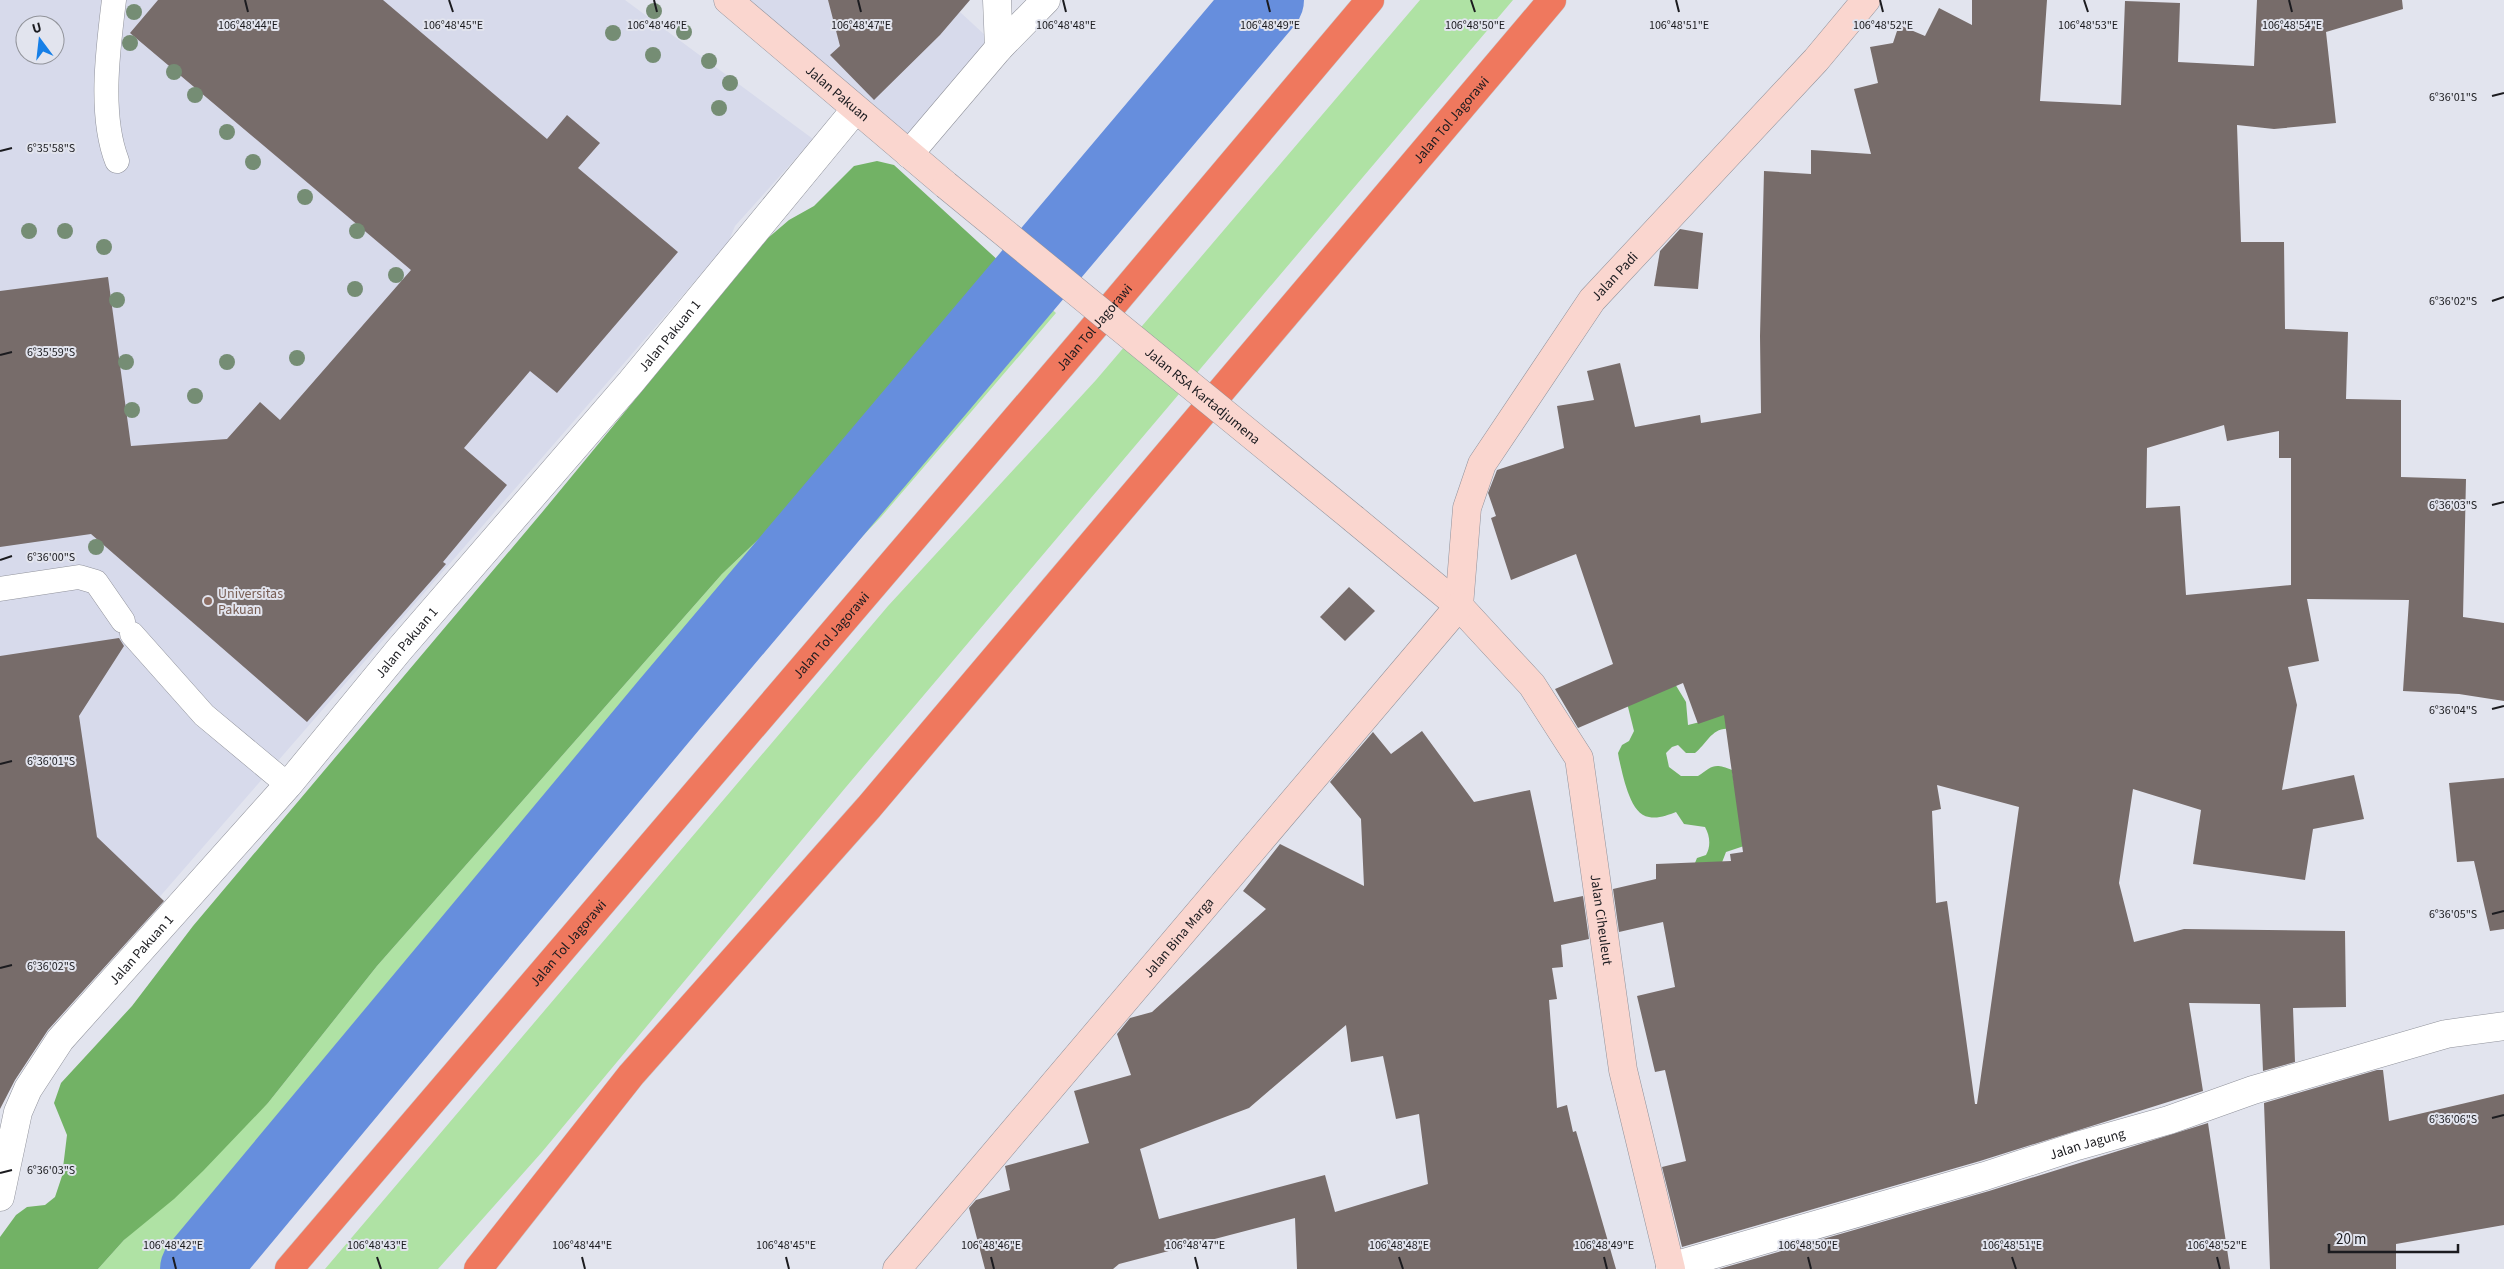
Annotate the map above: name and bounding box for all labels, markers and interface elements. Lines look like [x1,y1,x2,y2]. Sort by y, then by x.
north arrow [15,15,65,65]
text: 106°48'44"E [218,17,278,34]
text: 106°48'45"E [423,17,483,34]
text: 106°48'46"E [627,17,687,34]
text: 106°48'47"E [831,17,891,34]
text: 106°48'48"E [1036,17,1096,34]
text: 106°48'49"E [1240,17,1300,34]
text: 106°48'50"E [1445,17,1505,34]
text: 106°48'51"E [1649,17,1709,34]
text: 106°48'52"E [1853,17,1913,34]
text: 106°48'53"E [2058,17,2118,34]
text: 106°48'54"E [2262,17,2322,34]
text: U [30,18,44,39]
street label: Jalan Pakuan [801,61,874,127]
street label: Jalan Tol Jagorawi [1409,72,1494,168]
text: 6°36'01"S [2429,89,2477,106]
text: 6°35'58"S [27,140,75,157]
street label: Jalan Padi [1587,248,1643,306]
street label: Jalan Tol Jagorawi [1052,280,1138,376]
text: 6°36'02"S [2429,293,2477,310]
street label: Jalan Pakuan 1 [634,296,706,377]
street label: Jalan RSA Kartadjumena [1140,343,1264,450]
text: 6°35'59"S [27,344,75,361]
text: 6°36'03"S [2429,497,2477,514]
text: 6°36'00"S [27,549,75,566]
place label: Universitas Pakuan [218,584,283,620]
street label: Jalan Tol Jagorawi [789,588,875,684]
marker: Universitas Pakuan [202,595,214,607]
street label: Jalan Pakuan 1 [371,603,443,683]
text: 6°36'04"S [2429,702,2477,719]
text: 6°36'01"S [27,753,75,770]
street label: Jalan Ciheuleut [1585,873,1617,967]
street label: Jalan Bina Marga [1139,893,1219,982]
street label: Jalan Tol Jagorawi [526,896,611,991]
text: 6°36'05"S [2429,906,2477,923]
street label: Jalan Pakuan 1 [105,911,179,990]
text: 6°36'02"S [27,958,75,975]
text: 6°36'06"S [2429,1111,2477,1128]
street label: Jalan Jagung [2047,1124,2128,1165]
text: 6°36'03"S [27,1162,75,1179]
scale bar [2329,1222,2458,1254]
text: 20 m [2336,1229,2366,1250]
text: 106°48'42"E [143,1237,203,1254]
text: 106°48'43"E [347,1237,407,1254]
text: 106°48'44"E [552,1237,612,1254]
text: 106°48'45"E [756,1237,816,1254]
text: 106°48'46"E [961,1237,1021,1254]
text: 106°48'47"E [1165,1237,1225,1254]
text: 106°48'48"E [1369,1237,1429,1254]
text: 106°48'49"E [1574,1237,1634,1254]
text: 106°48'50"E [1778,1237,1838,1254]
text: 106°48'51"E [1982,1237,2042,1254]
text: 106°48'52"E [2187,1237,2247,1254]

